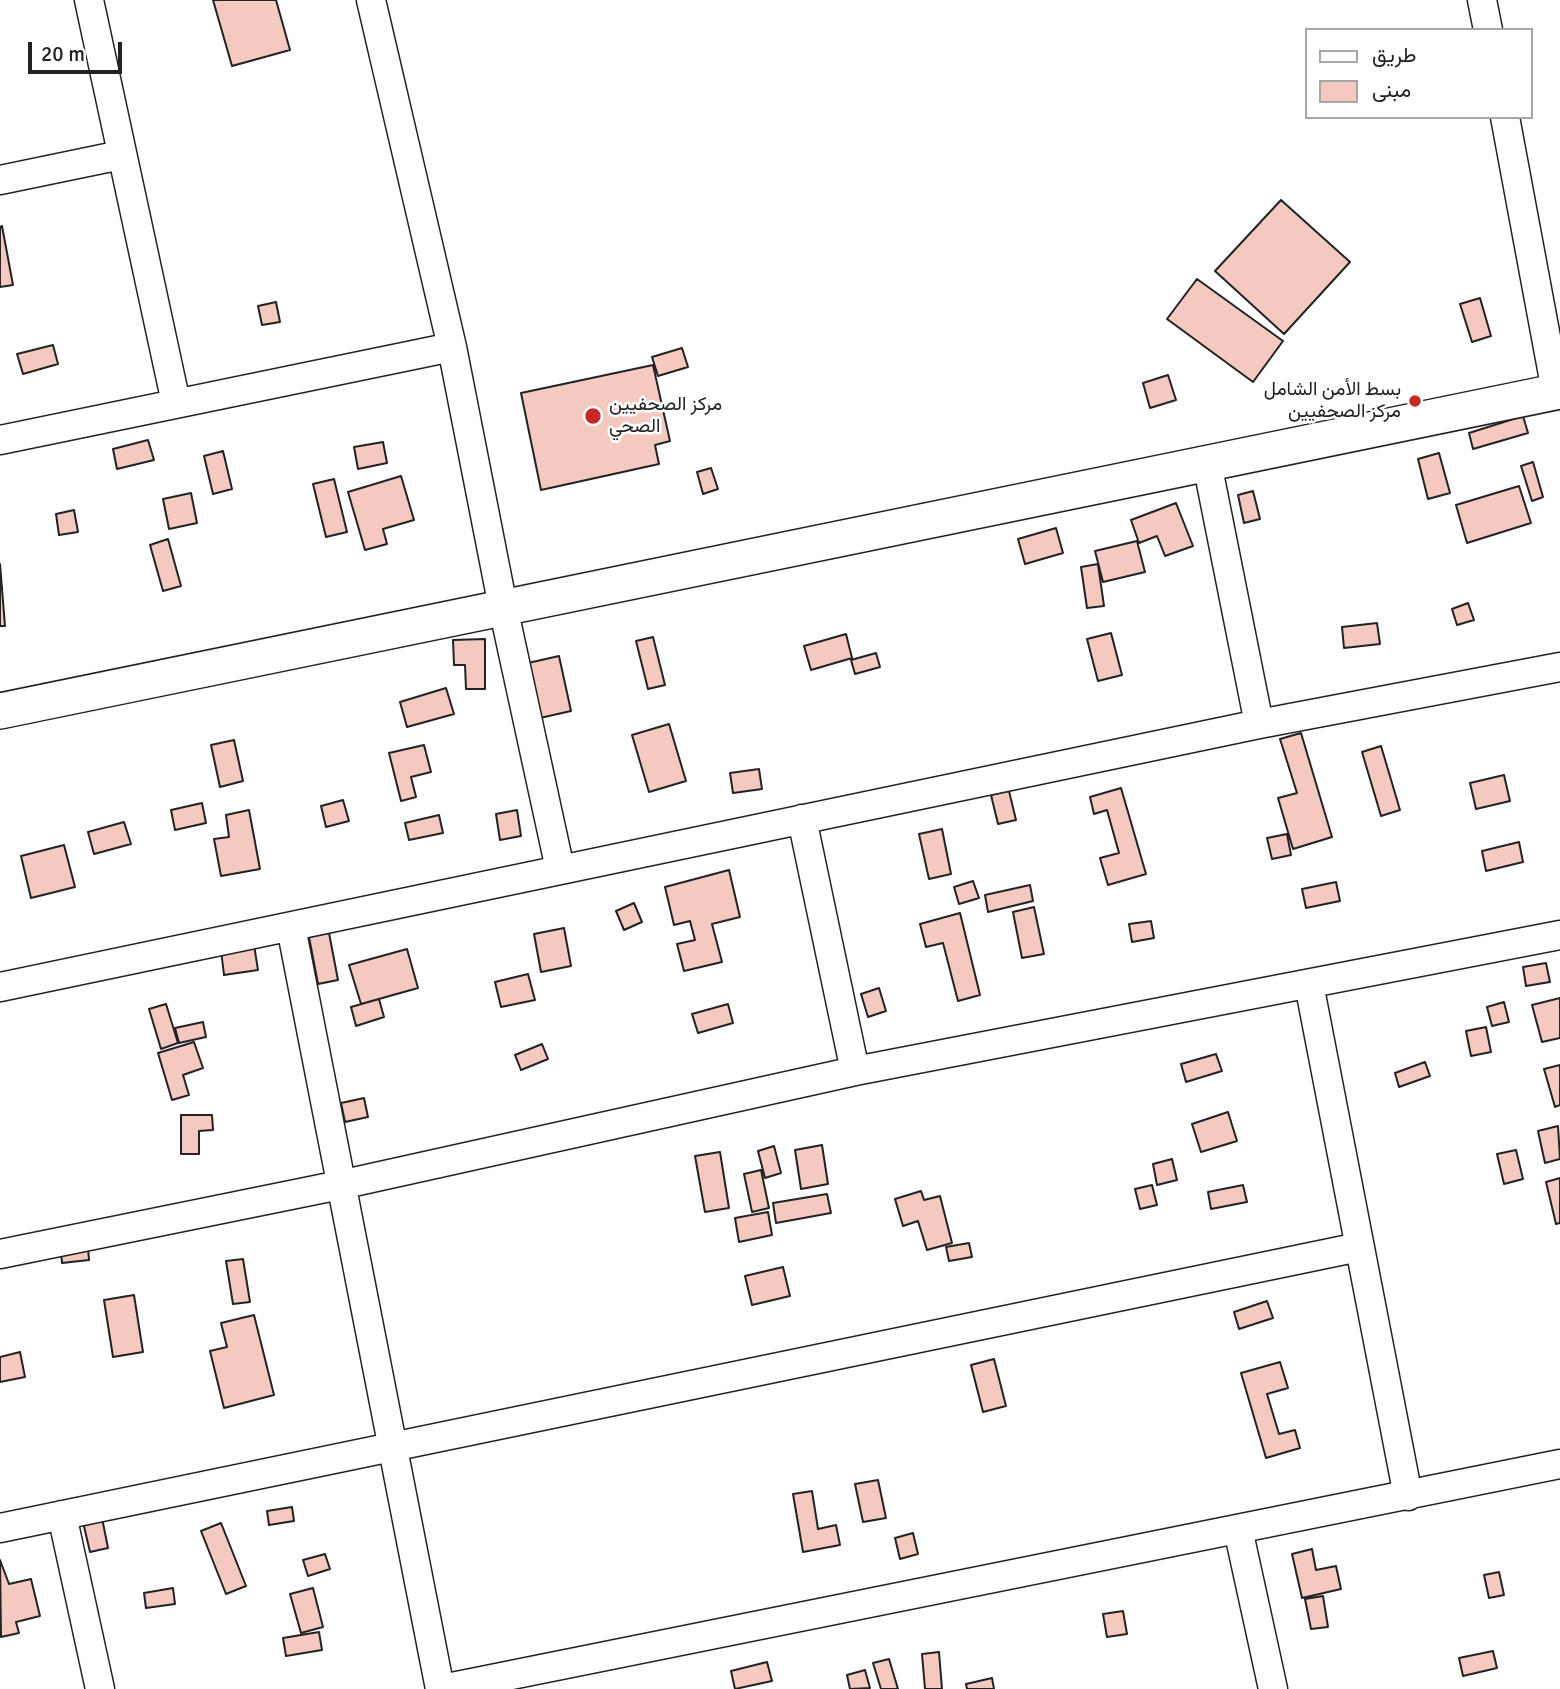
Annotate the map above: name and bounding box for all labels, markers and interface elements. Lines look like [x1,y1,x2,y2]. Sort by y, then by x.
scale bar [32,28,126,72]
legend [1304,28,1532,119]
text: 20 m [41,41,85,67]
text: طريق [1372,42,1417,68]
text: مبنى [1372,77,1411,103]
place label: بسط الأمن الشامل مركز الصحفيين [1264,379,1401,423]
marker: بسط الأمن الشامل مركز الصحفيين [1407,393,1423,409]
place label: مركز الصحفيين الصحي [609,394,722,438]
marker: مركز الصحفيين الصحي [583,406,603,426]

